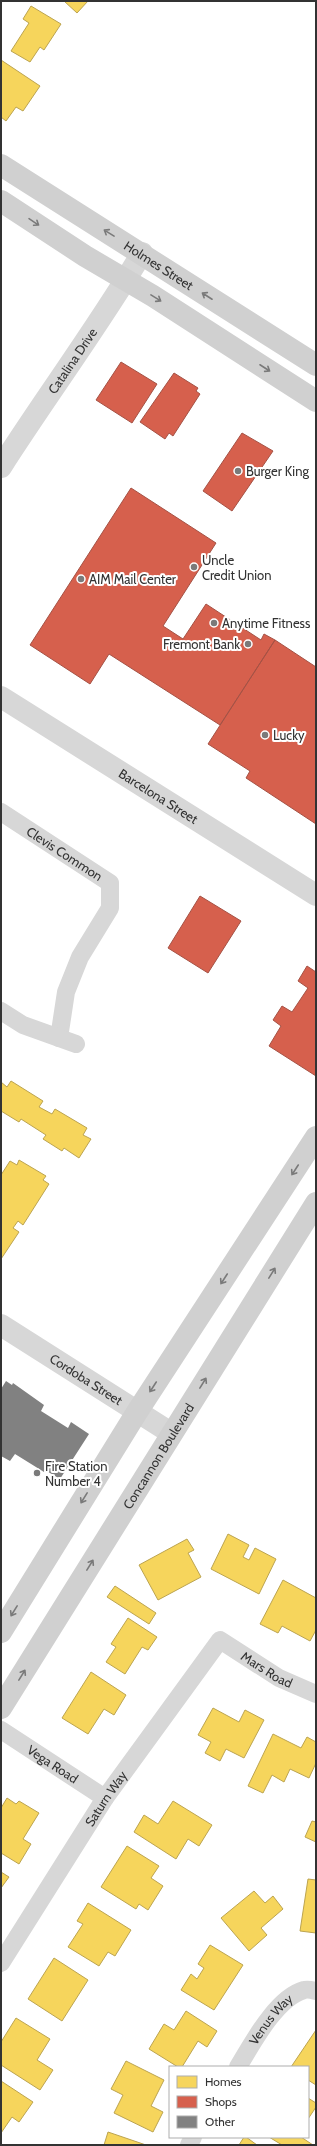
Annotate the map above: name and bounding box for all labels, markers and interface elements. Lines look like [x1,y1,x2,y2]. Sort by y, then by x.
one-way arrow [28,218,39,226]
one-way arrow [103,228,115,236]
street label: Holmes Street [121,237,197,294]
one-way arrow [202,292,213,300]
one-way arrow [150,294,161,302]
street label: Catalina Drive [44,324,100,397]
one-way arrow [259,365,271,373]
place label: Burger King [246,463,309,479]
marker: Burger King [233,466,243,476]
place label: Uncle Credit Union [202,552,271,583]
marker: Uncle Credit Union [189,562,199,572]
place label: AIM Mail Center [89,571,177,587]
marker: AIM Mail Center [76,574,86,584]
place label: Anytime Fitness [222,615,311,631]
marker: Anytime Fitness [209,618,219,628]
place label: Fremont Bank [163,636,240,652]
marker: Fremont Bank [243,639,253,649]
place label: Lucky [273,727,305,743]
marker: Lucky [260,730,270,740]
street label: Barcelona Street [116,765,202,827]
street label: Clevis Common [24,823,106,884]
one-way arrow [291,1164,299,1175]
one-way arrow [268,1268,276,1279]
one-way arrow [220,1273,228,1284]
street label: Cordoba Street [47,1350,126,1409]
one-way arrow [199,1378,207,1389]
one-way arrow [149,1382,157,1393]
street label: Concannon Boulevard [119,1400,197,1512]
place label: Fire Station Number 4 [45,1458,107,1489]
marker: Fire Station Number 4 [32,1468,42,1478]
one-way arrow [80,1492,88,1503]
one-way arrow [86,1559,94,1570]
one-way arrow [9,1605,17,1617]
street label: Mars Road [238,1648,295,1691]
one-way arrow [18,1669,26,1681]
street label: Vega Road [24,1741,81,1786]
street label: Saturn Way [81,1767,130,1829]
street label: Venus Way [245,1990,296,2048]
legend [169,2066,309,2138]
text: Homes [205,2074,242,2089]
text: Shops [205,2094,237,2109]
text: Other [205,2114,235,2129]

